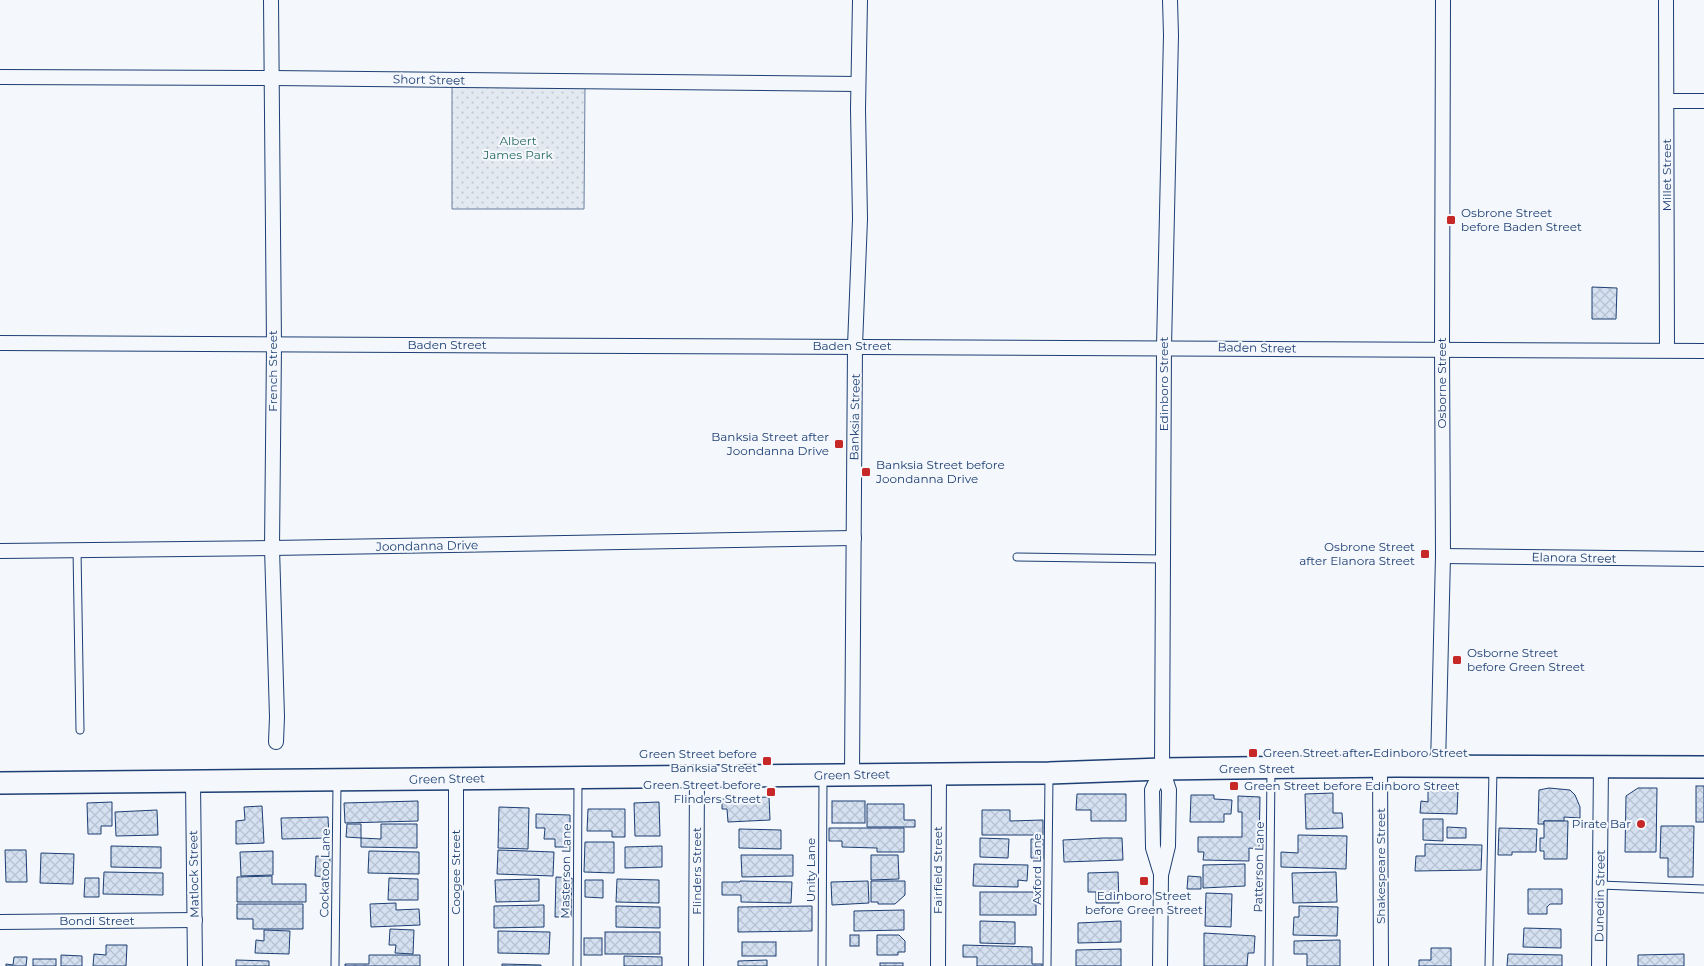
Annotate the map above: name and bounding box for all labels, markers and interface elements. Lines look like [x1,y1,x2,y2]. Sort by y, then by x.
street label: Short Street [393,71,465,88]
park label: Albert James Park [482,133,554,162]
street label: Millet Street [1659,139,1674,211]
place label: Osbrone Street before Baden Street [1461,205,1582,234]
marker: Osbrone Street before Baden Street [1445,214,1457,226]
street label: French Street [265,330,280,412]
street label: Baden Street [407,337,487,352]
street label: Edinboro Street [1156,337,1171,431]
street label: Osborne Street [1434,337,1449,429]
street label: Baden Street [812,338,892,353]
street label: Baden Street [1217,339,1297,356]
street label: Banksia Street [846,373,863,461]
place label: Banksia Street after Joondanna Drive [711,429,829,458]
marker: Banksia Street after Joondanna Drive [833,438,845,450]
place label: Banksia Street before Joondanna Drive [875,457,1005,486]
marker: Banksia Street before Joondanna Drive [860,466,872,478]
street label: Joondanna Drive [375,537,478,554]
place label: Osbrone Street after Elanora Street [1299,539,1415,568]
marker: Osbrone Street after Elanora Street [1419,548,1431,560]
street label: Elanora Street [1531,549,1617,566]
place label: Osborne Street before Green Street [1467,645,1585,674]
marker: Osborne Street before Green Street [1451,654,1463,666]
place label: Green Street after Edinboro Street [1263,745,1468,760]
place label: Green Street before Banksia Street [639,746,757,775]
marker: Green Street after Edinboro Street [1247,747,1259,759]
marker: Green Street before Banksia Street [761,755,773,767]
street label: Green Street [1219,761,1295,776]
street label: Green Street [814,766,890,783]
street label: Green Street [409,770,485,787]
place label: Green Street before Flinders Street [643,777,761,806]
place label: Green Street before Edinboro Street [1244,778,1460,793]
marker: Green Street before Edinboro Street [1228,780,1240,792]
marker: Green Street before Flinders Street [765,786,777,798]
street label: Shakespeare Street [1373,808,1388,924]
place label: Pirate Bar [1572,816,1631,831]
marker: Pirate Bar [1635,818,1647,830]
street label: Patterson Lane [1250,821,1267,913]
street label: Masterson Lane [557,823,574,919]
street label: Fairfield Street [930,826,945,914]
street label: Flinders Street [689,827,704,915]
street label: Cockatoo Lane [316,828,333,918]
street label: Coogee Street [448,829,463,915]
street label: Matlock Street [185,830,202,918]
street label: Axford Lane [1029,833,1044,905]
street label: Unity Lane [803,838,818,902]
street label: Dunedin Street [1591,850,1608,942]
marker: Edinboro Street before Green Street [1138,875,1150,887]
place label: Edinboro Street before Green Street [1085,888,1203,917]
street label: Bondi Street [59,913,135,928]

